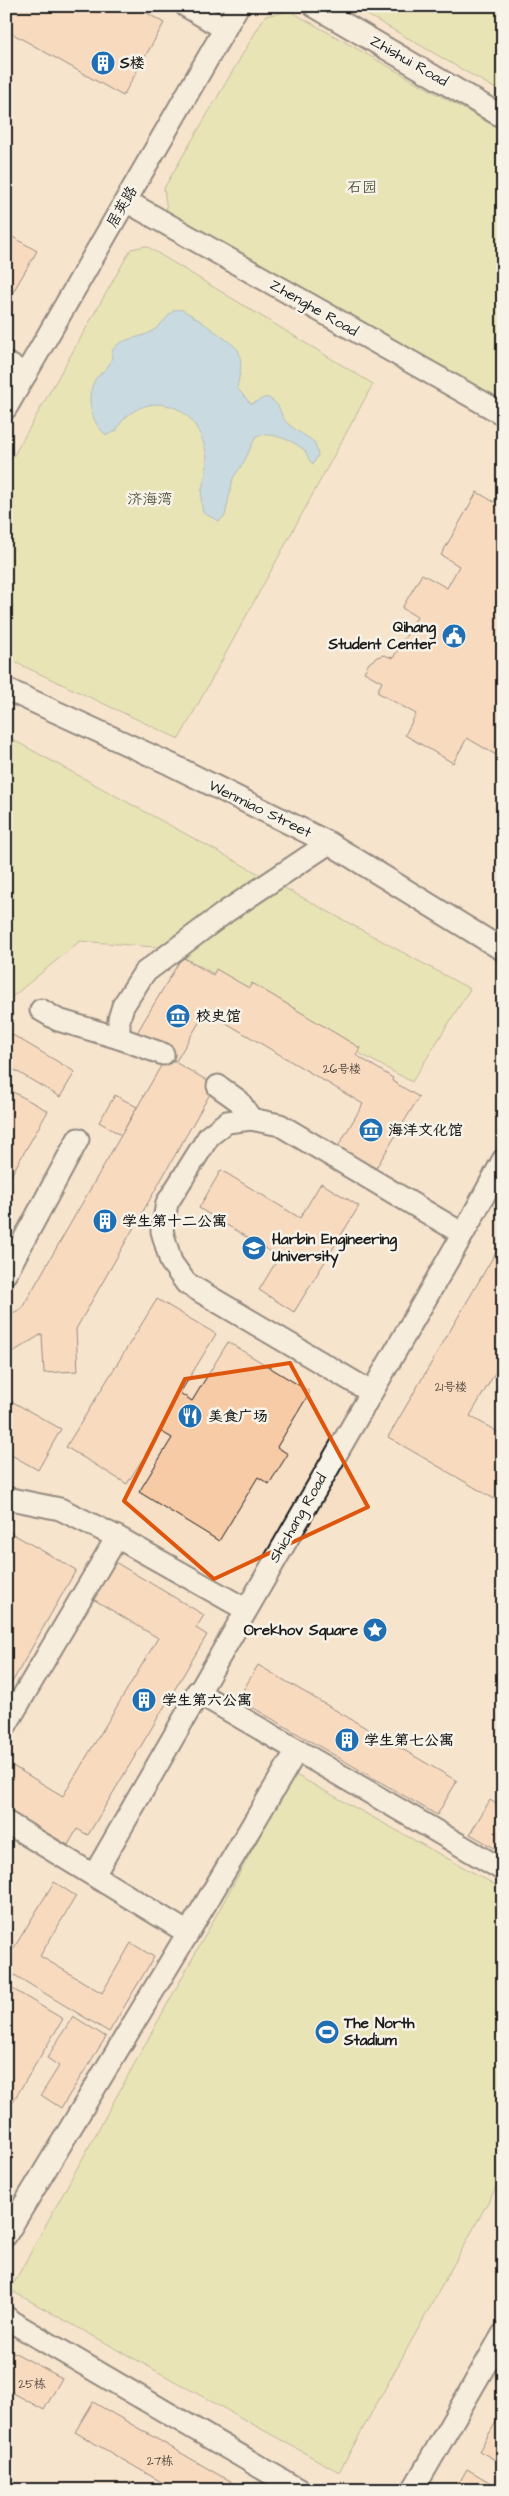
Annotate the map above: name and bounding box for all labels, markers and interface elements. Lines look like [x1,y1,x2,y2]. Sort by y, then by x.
street label: Zhishui Road [366,30,452,92]
building icon: S楼 [90,50,116,76]
place label: S楼 [119,53,145,74]
park label: 石园 [347,177,377,198]
street label: 居英路 [102,182,142,232]
street label: Zhenghe Road [266,274,362,343]
park label: 济海湾 [127,489,173,510]
place label: Qihang Student Center [328,617,437,655]
public building icon: Qihang Student Center [441,623,467,649]
street label: Wenmiao Street [205,775,315,843]
museum icon: 校史馆 [165,1003,191,1029]
place label: 校史馆 [196,1006,241,1027]
house number: 26号楼 [323,1061,361,1078]
museum icon: 海洋文化馆 [358,1117,384,1143]
place label: 海洋文化馆 [388,1120,463,1141]
building icon: 学生第十二公寓 [92,1208,118,1234]
place label: 学生第十二公寓 [122,1211,227,1232]
place label: Harbin Engineering University [272,1229,397,1268]
school or university icon: Harbin Engineering University [241,1235,267,1261]
house number: 21号楼 [435,1379,467,1396]
restaurant icon: 美食广场 [177,1403,203,1429]
place label: 美食广场 [208,1406,268,1427]
street label: Shichang Road [264,1469,333,1567]
place icon: Orekhov Square [362,1617,388,1643]
place label: Orekhov Square [244,1620,358,1641]
building icon: 学生第六公寓 [131,1687,157,1713]
place label: 学生第六公寓 [162,1690,252,1711]
building icon: 学生第七公寓 [334,1727,360,1753]
place label: 学生第七公寓 [364,1730,454,1751]
place label: The North Stadium [343,2013,415,2051]
sports icon: The North Stadium [314,2019,340,2045]
house number: 25栋 [18,2376,46,2393]
house number: 27栋 [147,2453,173,2470]

